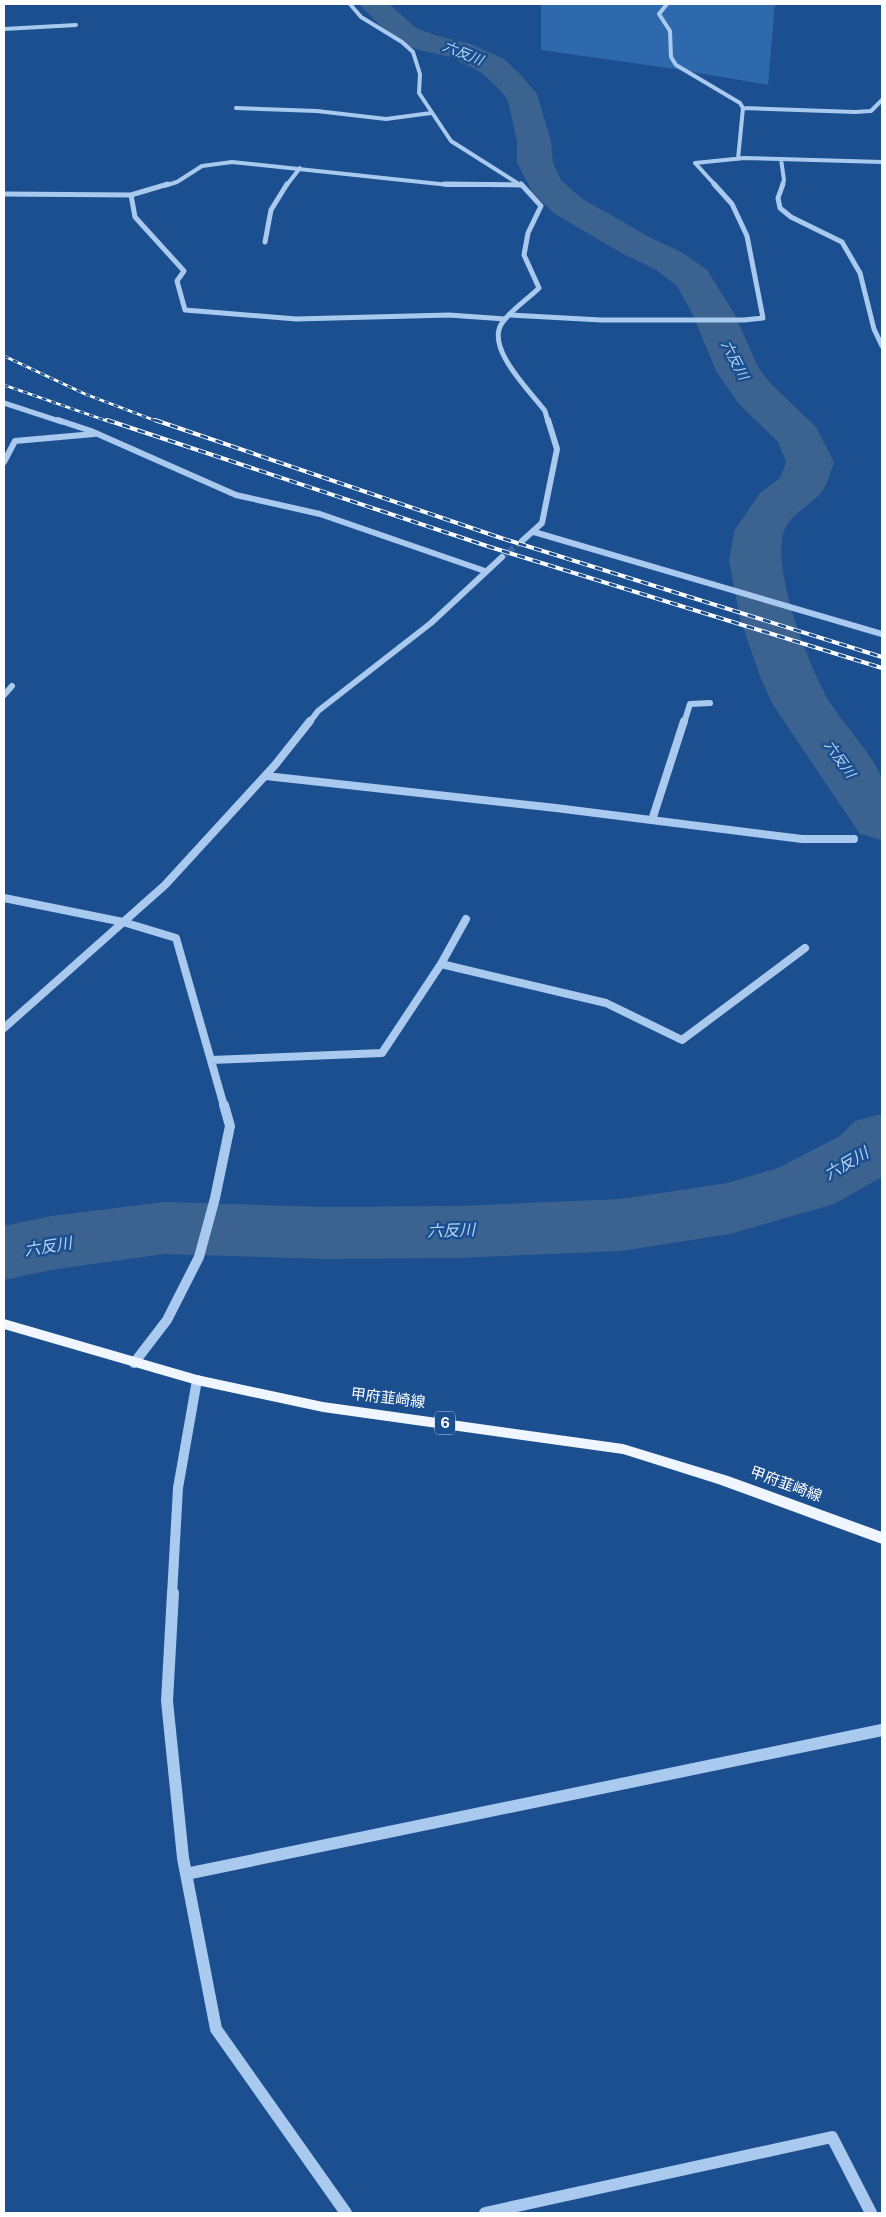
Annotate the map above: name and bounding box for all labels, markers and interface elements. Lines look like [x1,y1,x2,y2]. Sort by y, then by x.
water label: 六反川 [441,38,487,69]
water label: 六反川 [718,338,753,384]
water label: 六反川 [821,737,860,782]
water label: 六反川 [821,1142,874,1184]
water label: 六反川 [427,1220,477,1241]
water label: 六反川 [23,1233,75,1260]
street label: 甲府韮崎線 [350,1384,426,1411]
road number: 6 [435,1412,455,1435]
street label: 甲府韮崎線 [748,1463,824,1504]

